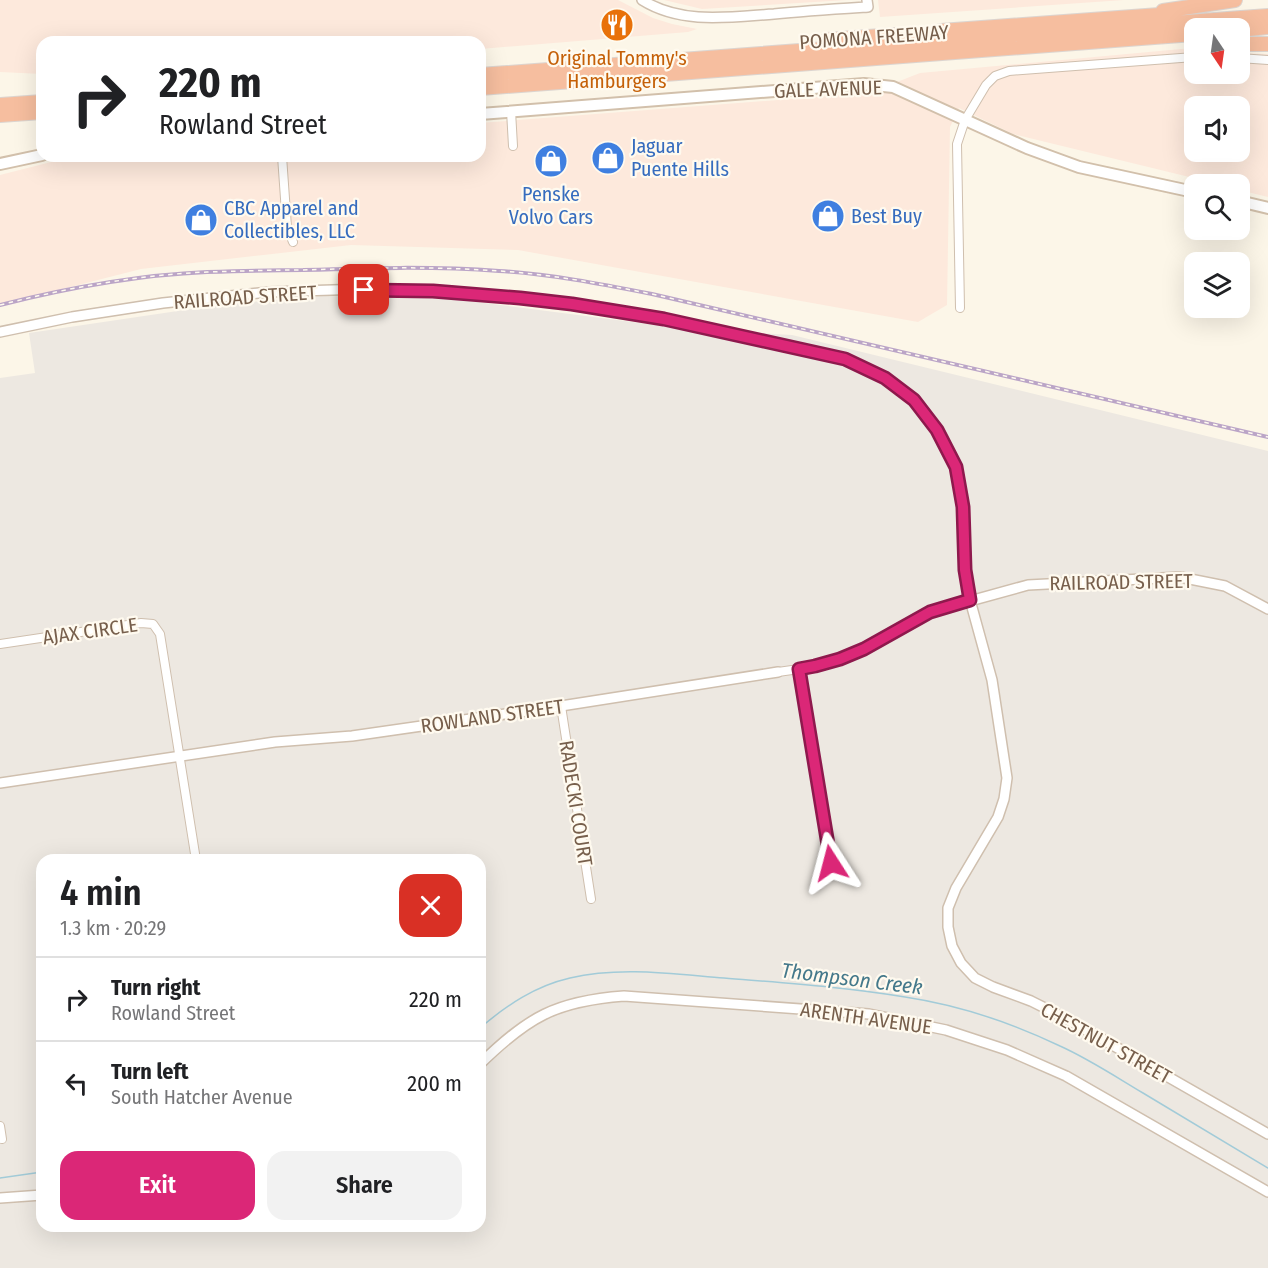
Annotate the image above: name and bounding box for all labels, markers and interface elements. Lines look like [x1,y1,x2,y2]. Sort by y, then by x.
restaurant icon: Original Tommy's Hamburgers [599,7,635,43]
north arrow [1184,18,1250,84]
map controls [1184,18,1250,318]
street label: POMONA FREEWAY [798,20,950,54]
place label: Original Tommy's Hamburgers [547,46,687,93]
text: 220 m [159,58,262,108]
icon: right [60,60,138,138]
street label: GALE AVENUE [774,75,882,103]
button: sound [1184,96,1250,162]
text: Rowland Street [159,109,327,141]
place label: Jaguar Puente Hills [631,134,729,181]
shop icon: Jaguar Puente Hills [590,140,626,176]
shop icon: Penske Volvo Cars [533,143,569,179]
button: search [1184,174,1250,240]
place label: Penske Volvo Cars [509,182,593,229]
place label: CBC Apparel and Collectibles, LLC [224,196,359,243]
shop icon: Best Buy [810,198,846,234]
shop icon: CBC Apparel and Collectibles, LLC [183,202,219,238]
place label: Best Buy [851,204,922,228]
button: layers [1184,252,1250,318]
pin [338,264,389,315]
icon: arrive [347,273,380,306]
street label: RAILROAD STREET [173,280,318,314]
street label: RAILROAD STREET [1049,569,1193,595]
street label: AJAX CIRCLE [41,612,139,650]
street label: ROWLAND STREET [419,694,566,738]
street label: RADECKI COURT [554,739,598,868]
position arrow [799,831,863,895]
text: 4 min [60,871,142,915]
button: close [399,874,462,937]
text: 1.3 km · 20:29 [60,916,166,940]
water label: Thompson Creek [780,957,924,1001]
text: Turn right [111,974,200,1001]
icon: right [60,983,93,1016]
text: 220 m [409,986,462,1013]
street label: ARENTH AVENUE [799,997,933,1039]
street label: CHESTNUT STREET [1036,997,1176,1089]
text: Rowland Street [111,1001,235,1025]
text: Turn left [111,1058,189,1085]
icon: left [60,1067,93,1100]
text: 200 m [407,1070,462,1097]
text: South Hatcher Avenue [111,1085,293,1109]
button: Exit [60,1151,255,1220]
button: Share [267,1151,462,1220]

